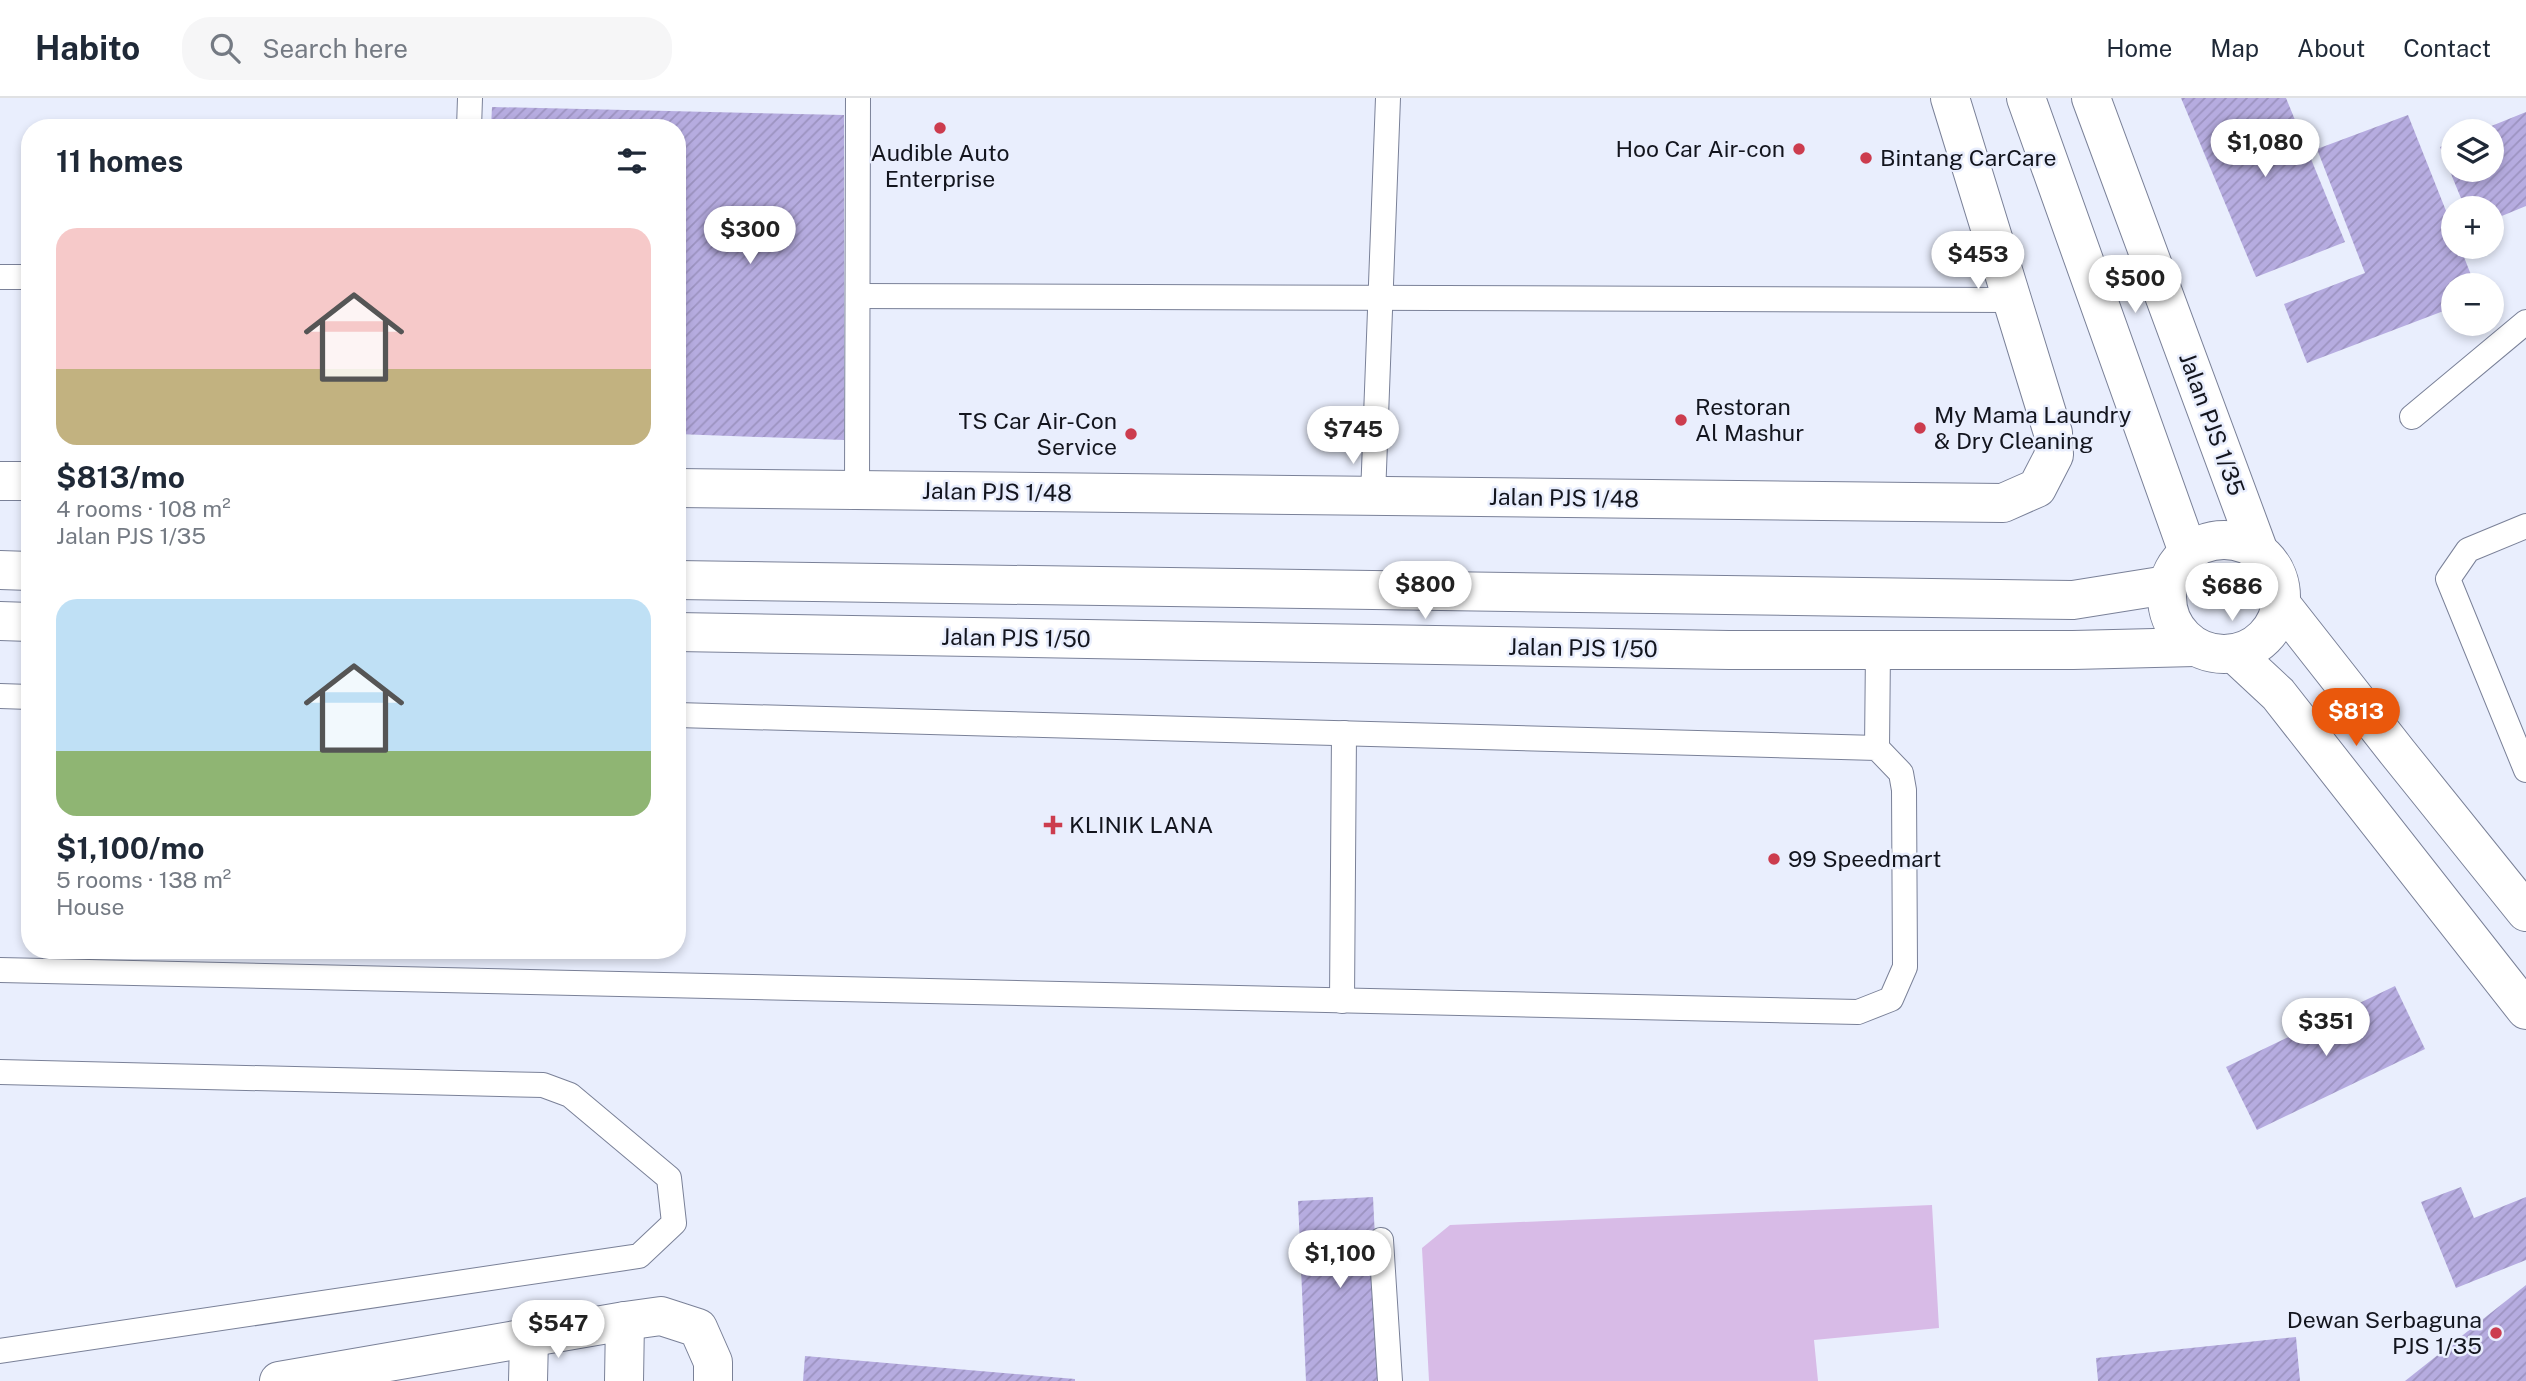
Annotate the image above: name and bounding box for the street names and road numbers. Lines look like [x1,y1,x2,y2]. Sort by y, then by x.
street label: Jalan PJS 1/35 [2174,349,2251,499]
street label: Jalan PJS 1/48 [922,477,1072,506]
street label: Jalan PJS 1/48 [1489,483,1639,512]
street label: Jalan PJS 1/50 [941,623,1091,652]
street label: Jalan PJS 1/50 [1508,633,1658,662]

